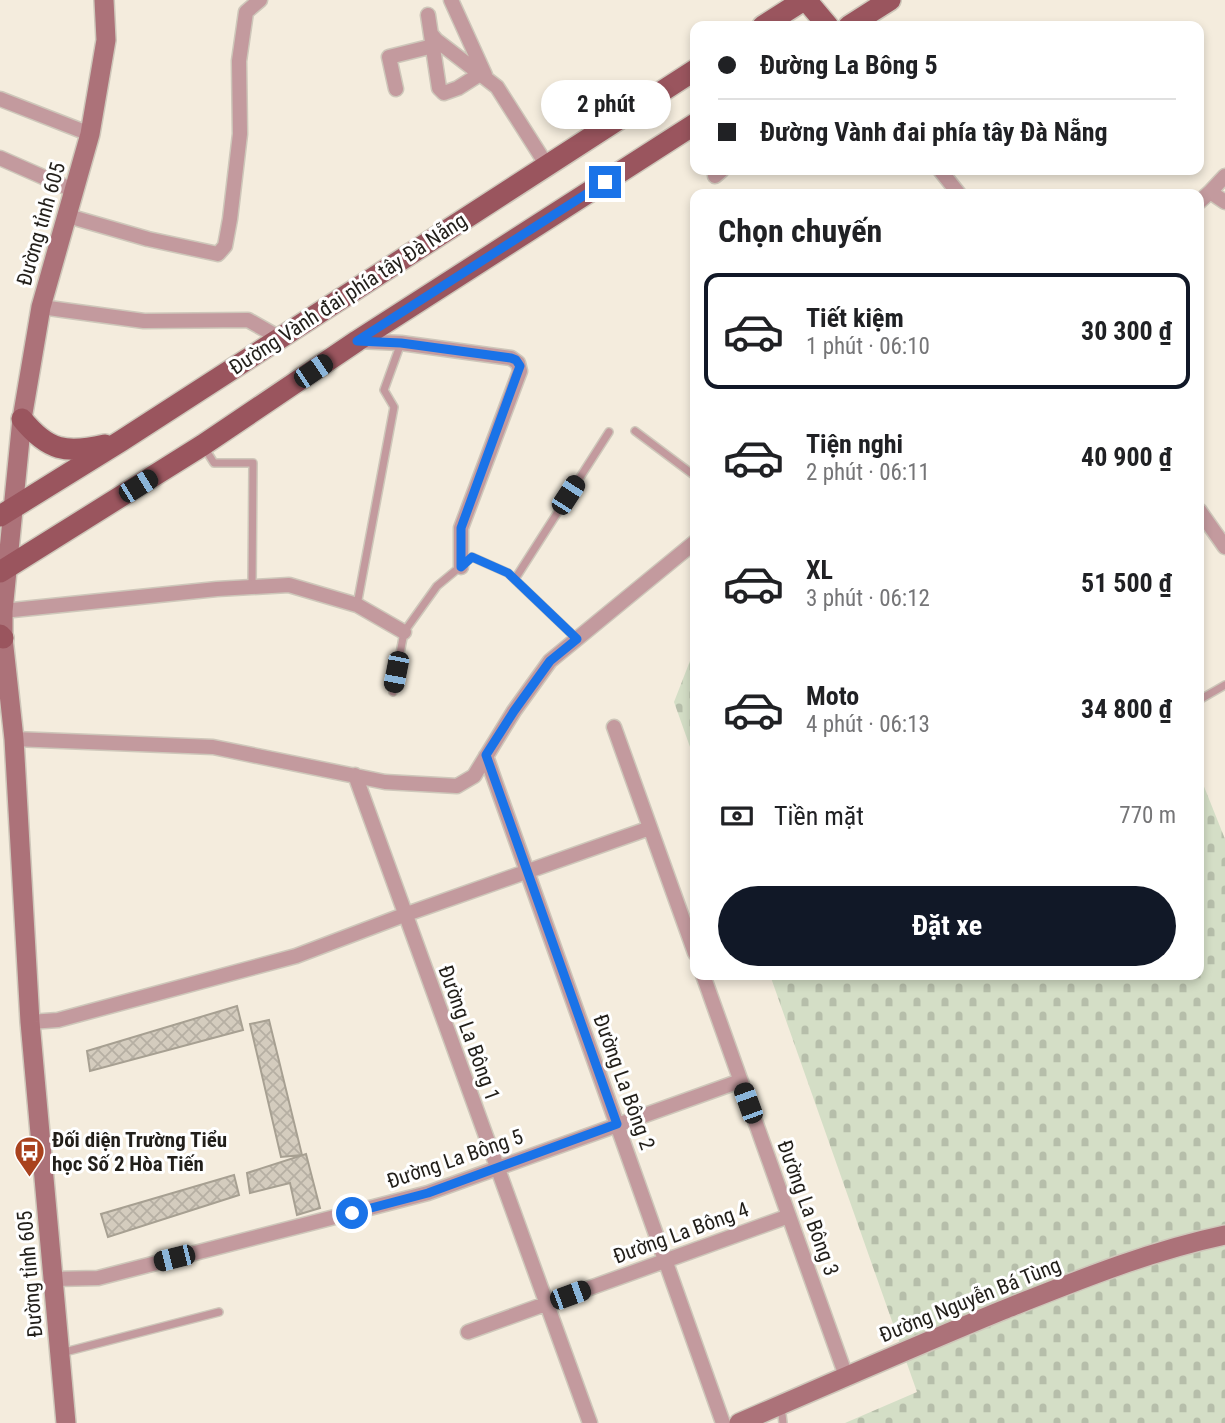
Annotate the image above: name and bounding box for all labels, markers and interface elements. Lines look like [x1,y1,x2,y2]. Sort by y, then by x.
text: Đường La Bông 5 [760,50,938,80]
callout: 2 phút [540,80,670,130]
text: 2 phút [577,91,635,118]
text: Đường Vành đai phía tây Đà Nẵng [760,117,1108,147]
street label: Đường tỉnh 605 [12,160,70,288]
route end [589,166,621,198]
street label: Đường Vành đai phía tây Đà Nẵng [225,208,471,380]
text: Chọn chuyến [718,212,882,250]
icon: car [722,300,785,363]
text: Tiết kiệm [806,303,904,333]
text: 30 300 ₫ [1081,316,1172,346]
text: 1 phút · 06:10 [806,333,930,360]
car [290,351,337,391]
icon: car [722,426,785,489]
text: Tiện nghi [806,429,903,459]
text: 40 900 ₫ [1081,442,1172,472]
text: 2 phút · 06:11 [806,459,930,486]
car [115,466,162,506]
car [548,472,589,518]
icon: car [722,552,785,615]
text: XL [806,555,833,585]
text: 51 500 ₫ [1081,568,1172,598]
text: 3 phút · 06:12 [806,585,930,612]
car [382,649,411,695]
icon: car [722,678,785,741]
text: Moto [806,681,859,711]
text: 34 800 ₫ [1081,694,1172,724]
text: 4 phút · 06:13 [806,711,930,738]
icon: cash [718,797,756,835]
text: Tiền mặt [774,801,864,831]
text: 770 m [1119,802,1176,829]
button: Đặt xe [718,886,1176,966]
street label: Đường La Bông 1 [433,962,505,1104]
street label: Đường La Bông 2 [588,1011,660,1153]
car [731,1080,766,1126]
street label: Đường La Bông 5 [384,1124,526,1194]
place label: Đối diện Trường Tiểu học Số 2 Hòa Tiến [52,1128,227,1176]
bus stop icon: Đối diện Trường Tiểu học Số 2 Hòa Tiến [12,1135,46,1179]
street label: Đường La Bông 3 [772,1137,844,1279]
route start [336,1197,368,1229]
street label: Đường La Bông 4 [610,1197,752,1269]
street label: Đường tỉnh 605 [13,1210,47,1338]
car [152,1243,197,1273]
street label: Đường Nguyễn Bá Tùng [876,1253,1064,1347]
car [547,1278,594,1312]

